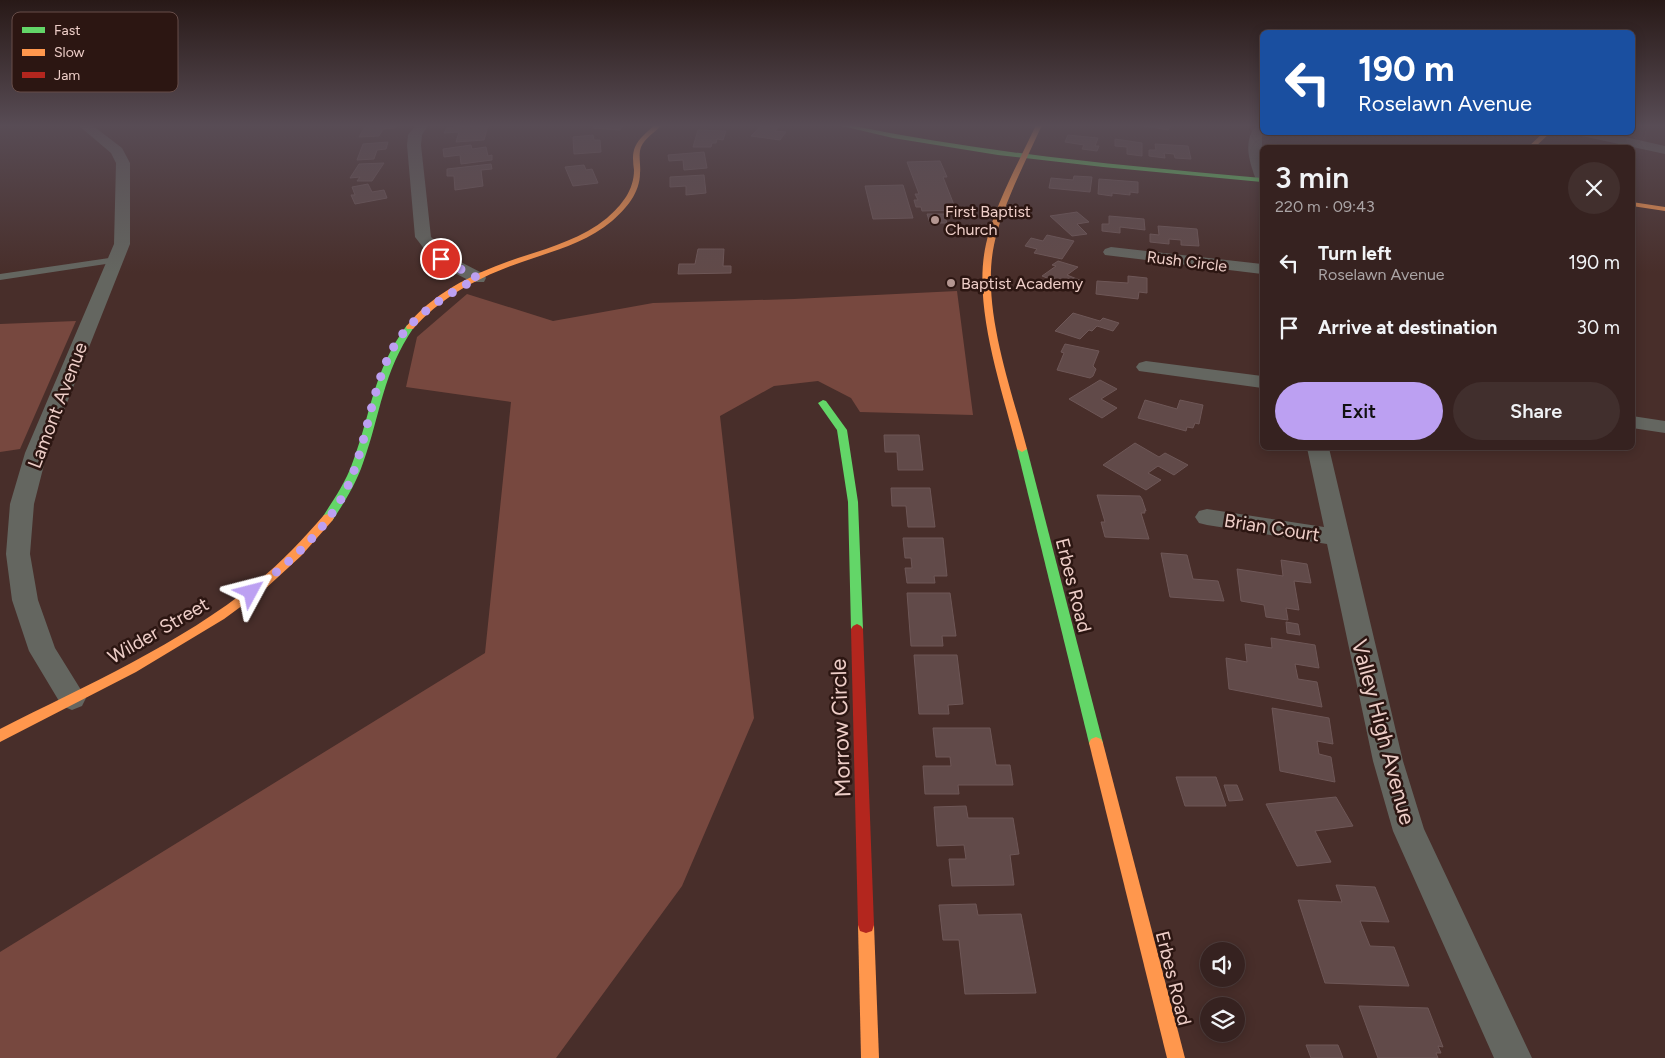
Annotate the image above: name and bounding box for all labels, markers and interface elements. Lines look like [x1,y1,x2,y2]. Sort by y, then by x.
legend [12,12,178,92]
text: Fast [54,22,80,39]
text: Slow [54,44,85,61]
text: 190 m [1358,48,1455,90]
icon: left [1275,50,1340,115]
text: Jam [54,67,80,84]
text: Roselawn Avenue [1358,90,1532,117]
text: 3 min [1275,159,1349,196]
button: close [1568,162,1620,214]
text: 220 m · 09:43 [1275,197,1375,216]
place label: First Baptist Church [945,202,1031,239]
marker: First Baptist Church [929,214,941,226]
pin [420,238,462,280]
text: Turn left [1318,242,1392,265]
icon: arrive [427,245,455,273]
street label: Rush Circle [1146,247,1228,276]
icon: left [1275,249,1303,277]
text: 190 m [1568,251,1620,274]
text: Roselawn Avenue [1318,265,1445,284]
place label: Baptist Academy [961,274,1084,293]
marker: Baptist Academy [945,277,957,289]
icon: arrive [1275,314,1303,342]
text: Arrive at destination [1318,316,1497,339]
text: 30 m [1577,316,1620,339]
street label: Lamont Avenue [23,339,92,472]
button: Exit [1275,382,1443,440]
button: Share [1453,382,1620,440]
street label: Brian Court [1223,509,1321,546]
street label: Erbes Road [1051,536,1096,635]
position arrow [224,565,276,617]
street label: Wilder Street [104,592,213,669]
street label: Valley High Avenue [1346,637,1421,828]
street label: Morrow Circle [825,658,856,798]
street label: Erbes Road [1151,929,1196,1028]
map controls [1200,942,1245,1042]
button: sound [1200,942,1245,987]
button: layers [1200,997,1245,1042]

